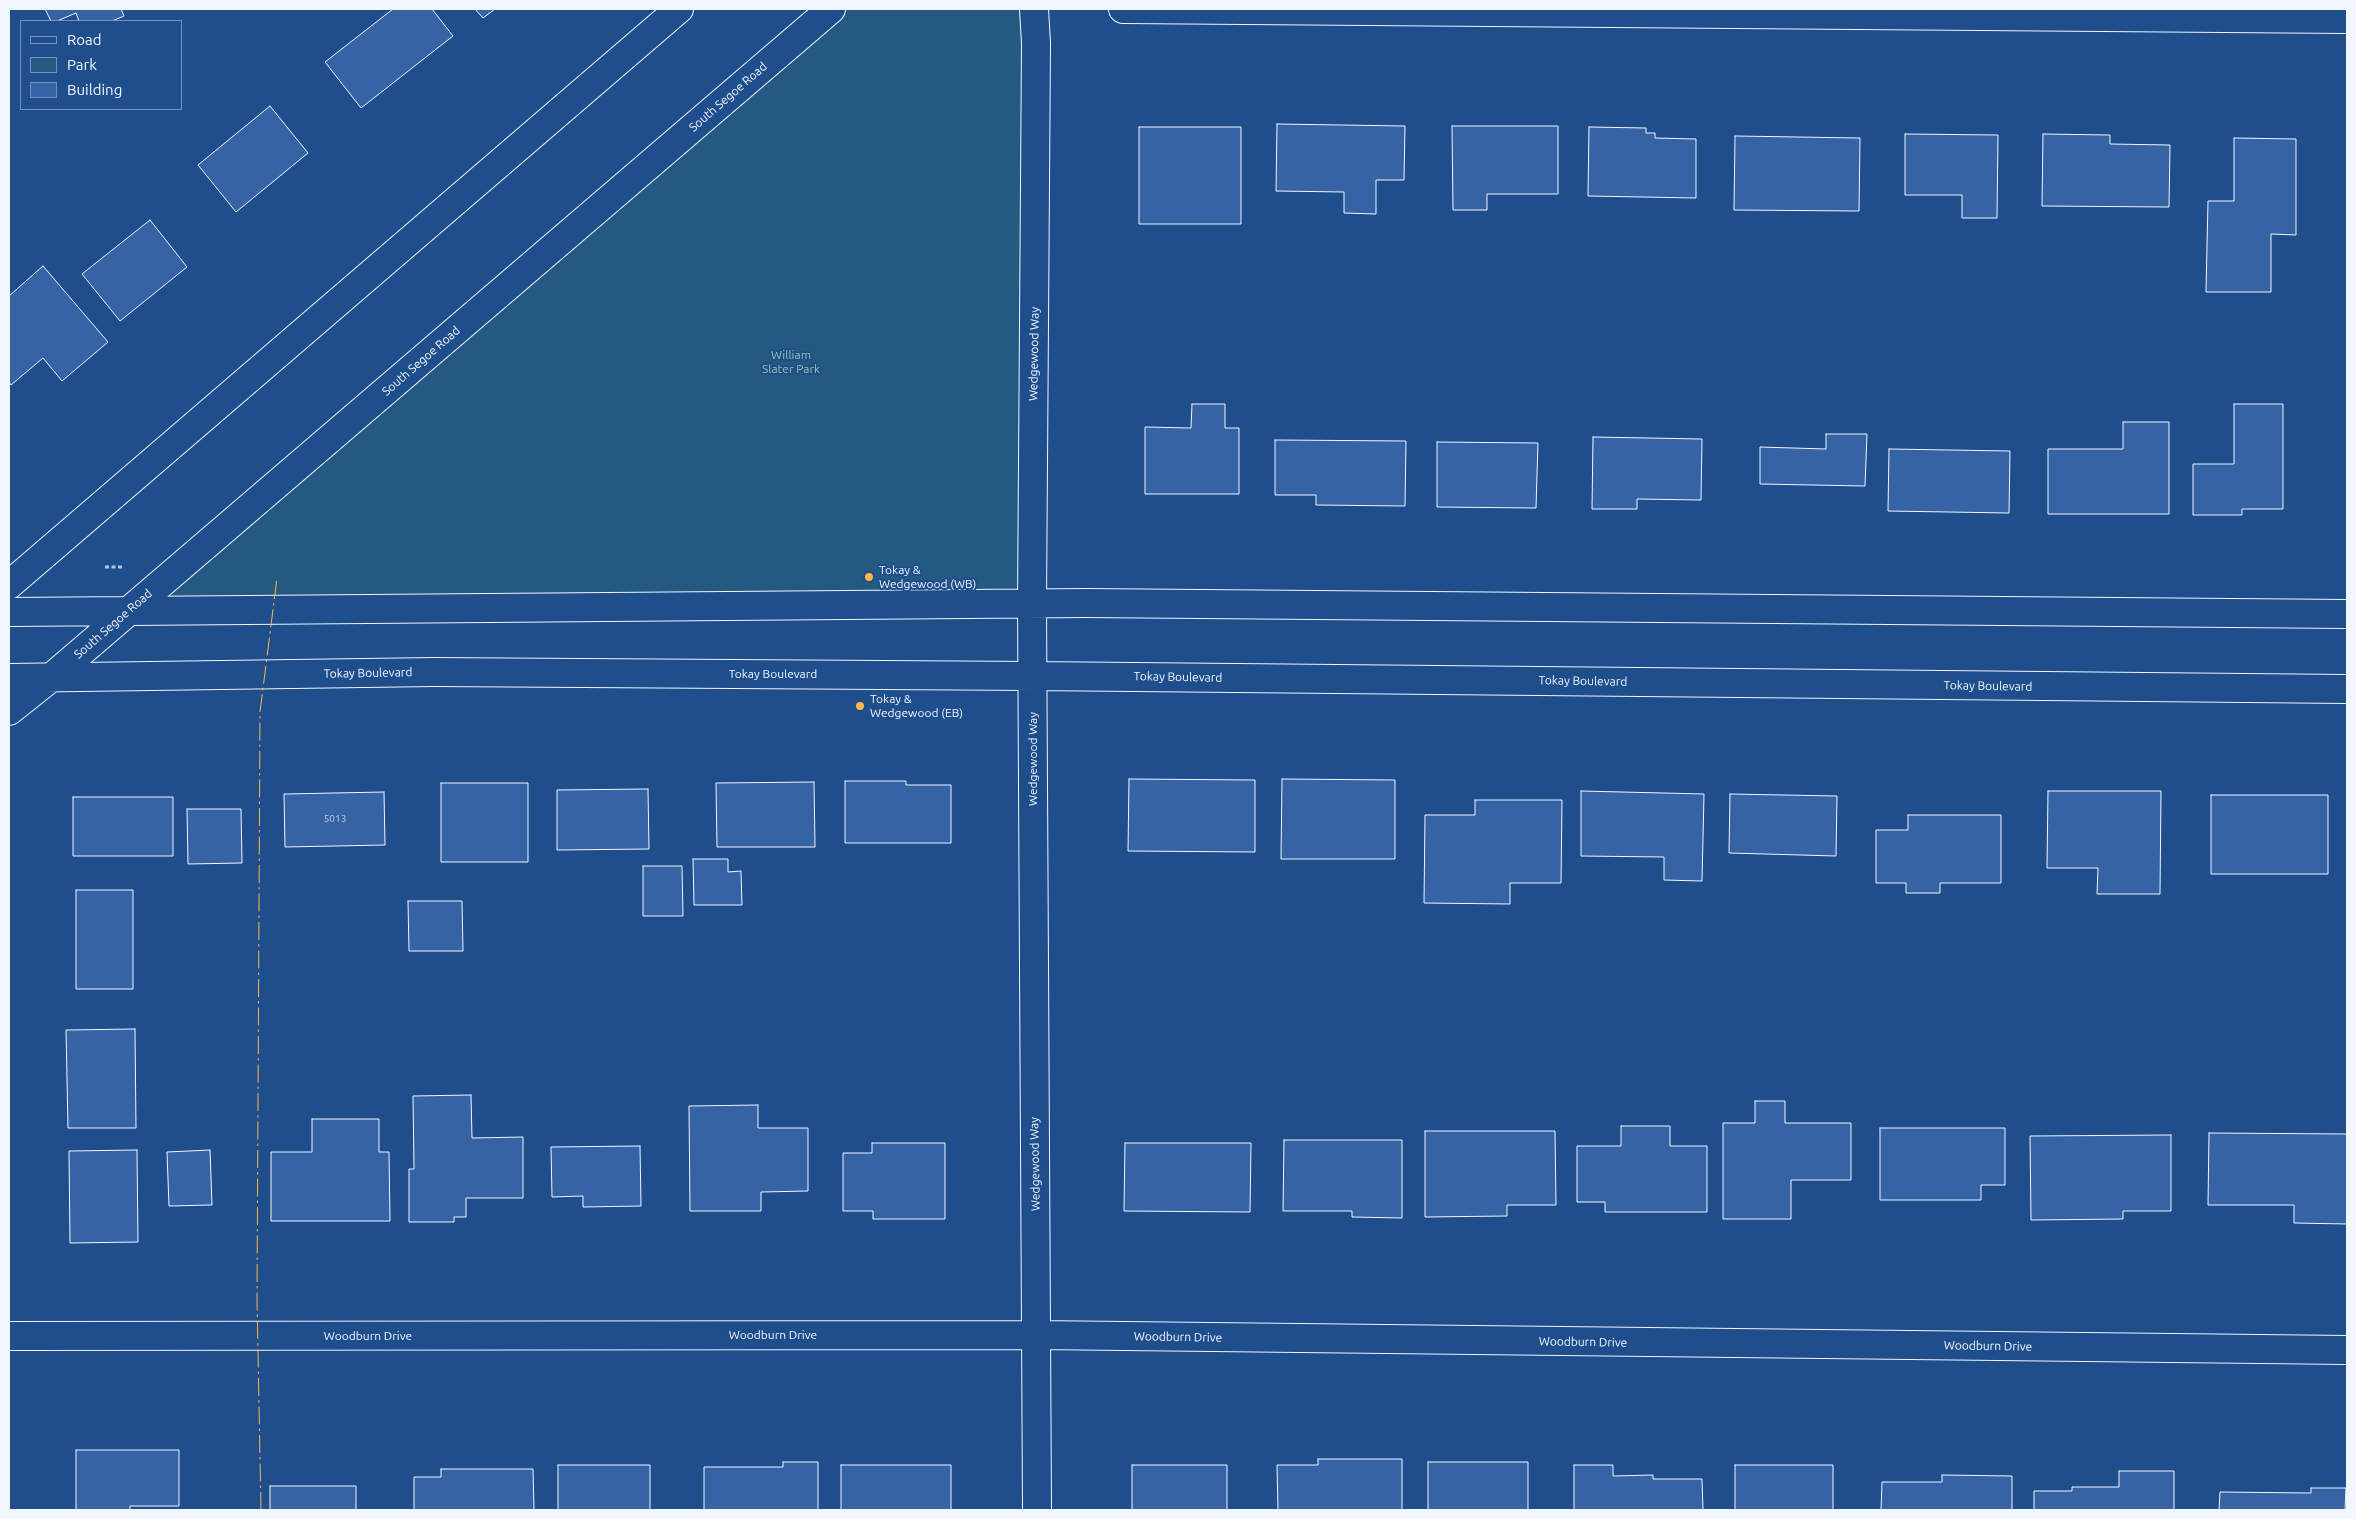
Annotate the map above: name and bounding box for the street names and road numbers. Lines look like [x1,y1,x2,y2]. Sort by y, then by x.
street label: South Segoe Road [686,59,770,135]
street label: Wedgewood Way [1026,307,1042,401]
street label: South Segoe Road [379,323,463,399]
street label: South Segoe Road [71,586,155,662]
street label: Tokay Boulevard [324,665,412,681]
street label: Tokay Boulevard [729,667,817,681]
street label: Tokay Boulevard [1134,669,1222,685]
street label: Tokay Boulevard [1539,673,1627,689]
street label: Tokay Boulevard [1944,678,2032,694]
street label: Wedgewood Way [1026,712,1040,806]
street label: Wedgewood Way [1027,1117,1043,1211]
street label: Woodburn Drive [729,1328,817,1342]
street label: Woodburn Drive [324,1329,412,1343]
street label: Woodburn Drive [1134,1329,1222,1345]
street label: Woodburn Drive [1539,1334,1627,1350]
street label: Woodburn Drive [1944,1338,2032,1354]

